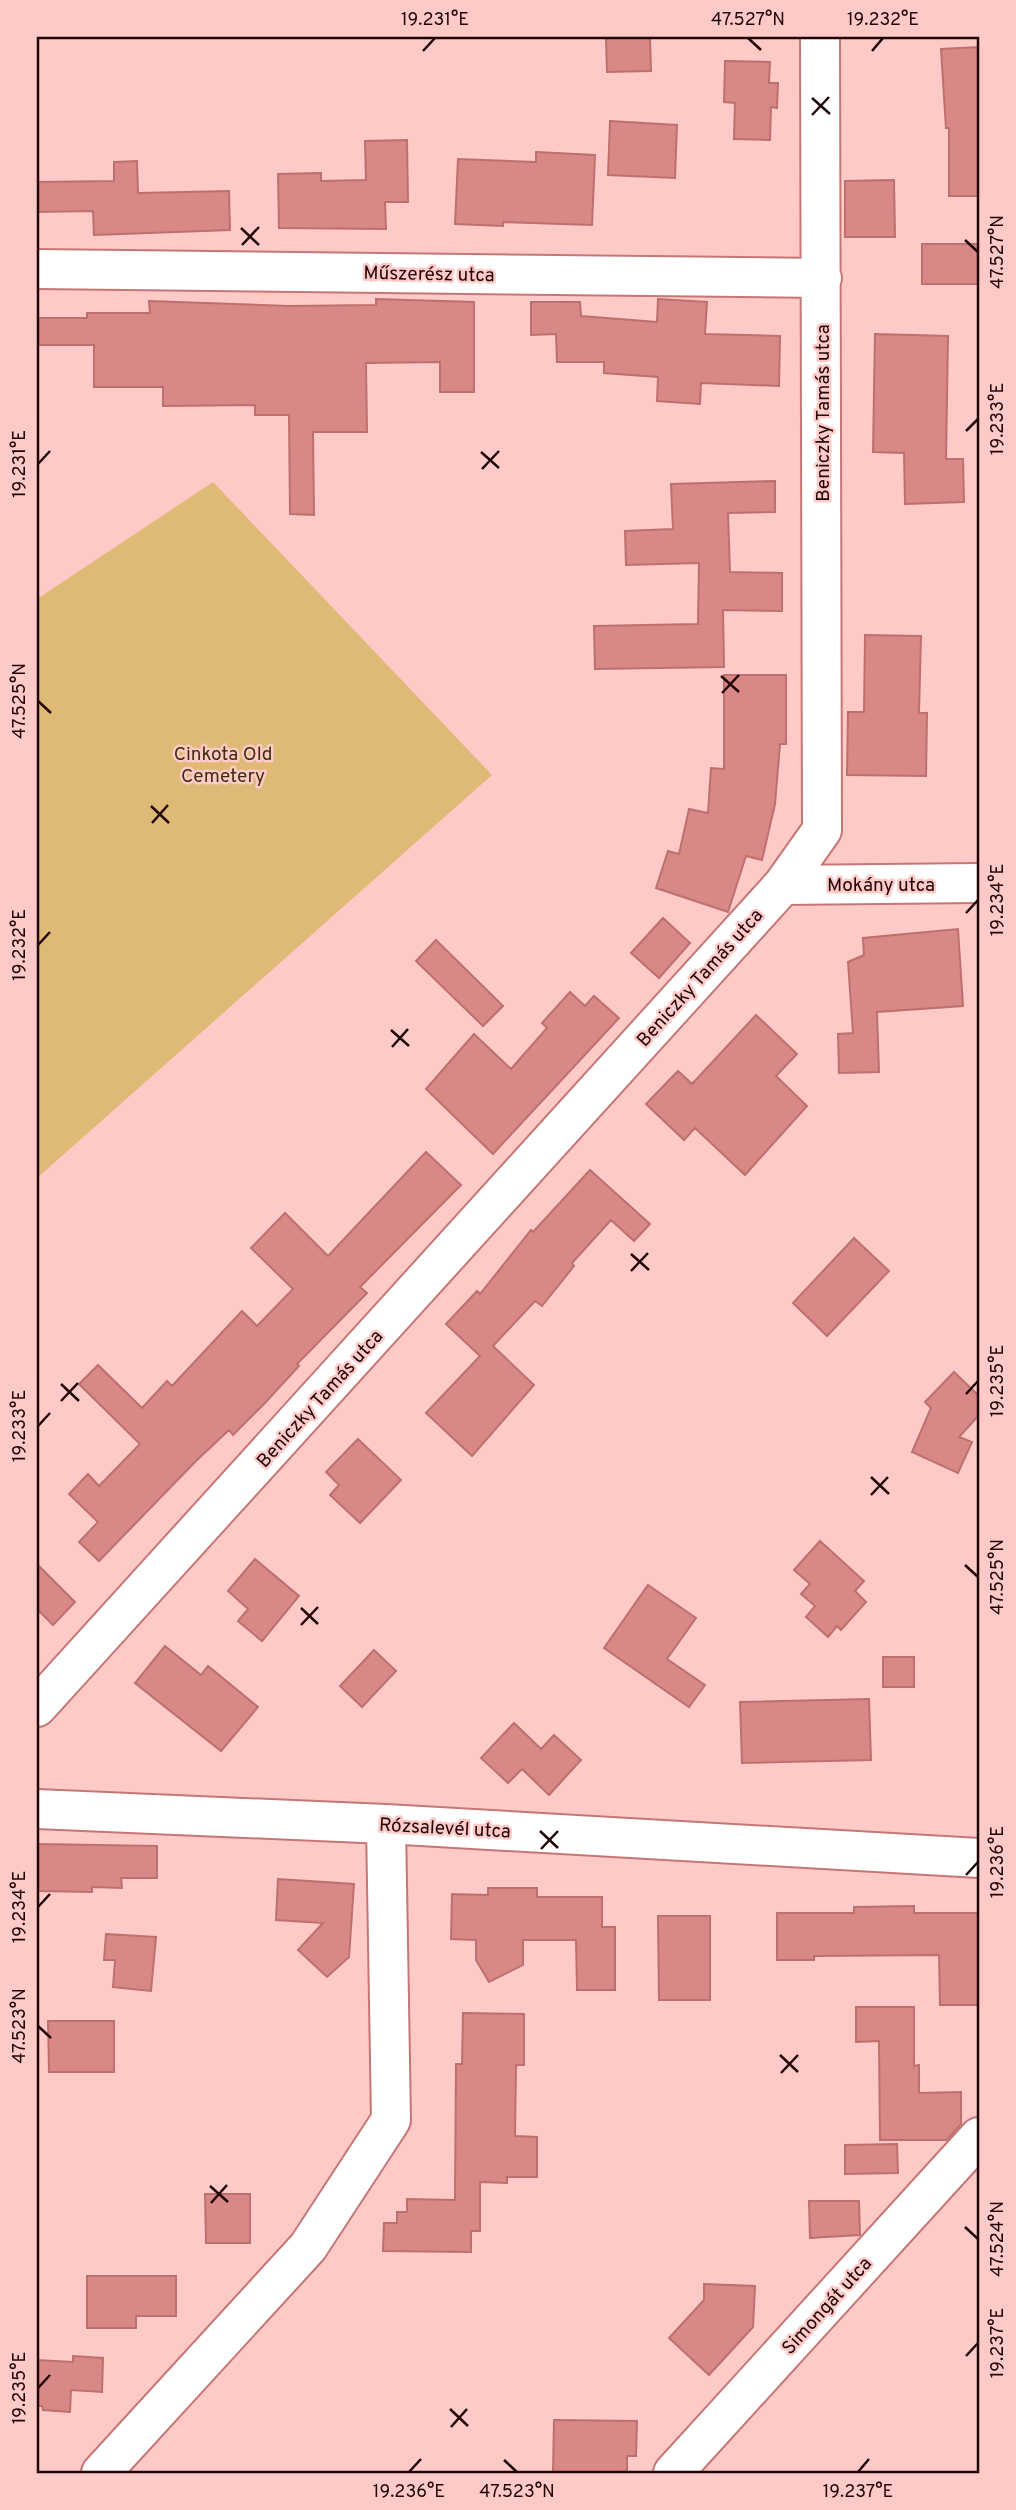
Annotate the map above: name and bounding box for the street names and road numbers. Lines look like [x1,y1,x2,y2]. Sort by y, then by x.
street label: Műszerész utca [363,262,495,288]
street label: Beniczky Tamás utca [812,324,836,502]
street label: Mokány utca [827,874,935,898]
street label: Beniczky Tamás utca [632,904,769,1052]
street label: Beniczky Tamás utca [252,1325,389,1473]
street label: Rózsalevél utca [378,1814,511,1844]
street label: Simongát utca [777,2252,878,2360]

